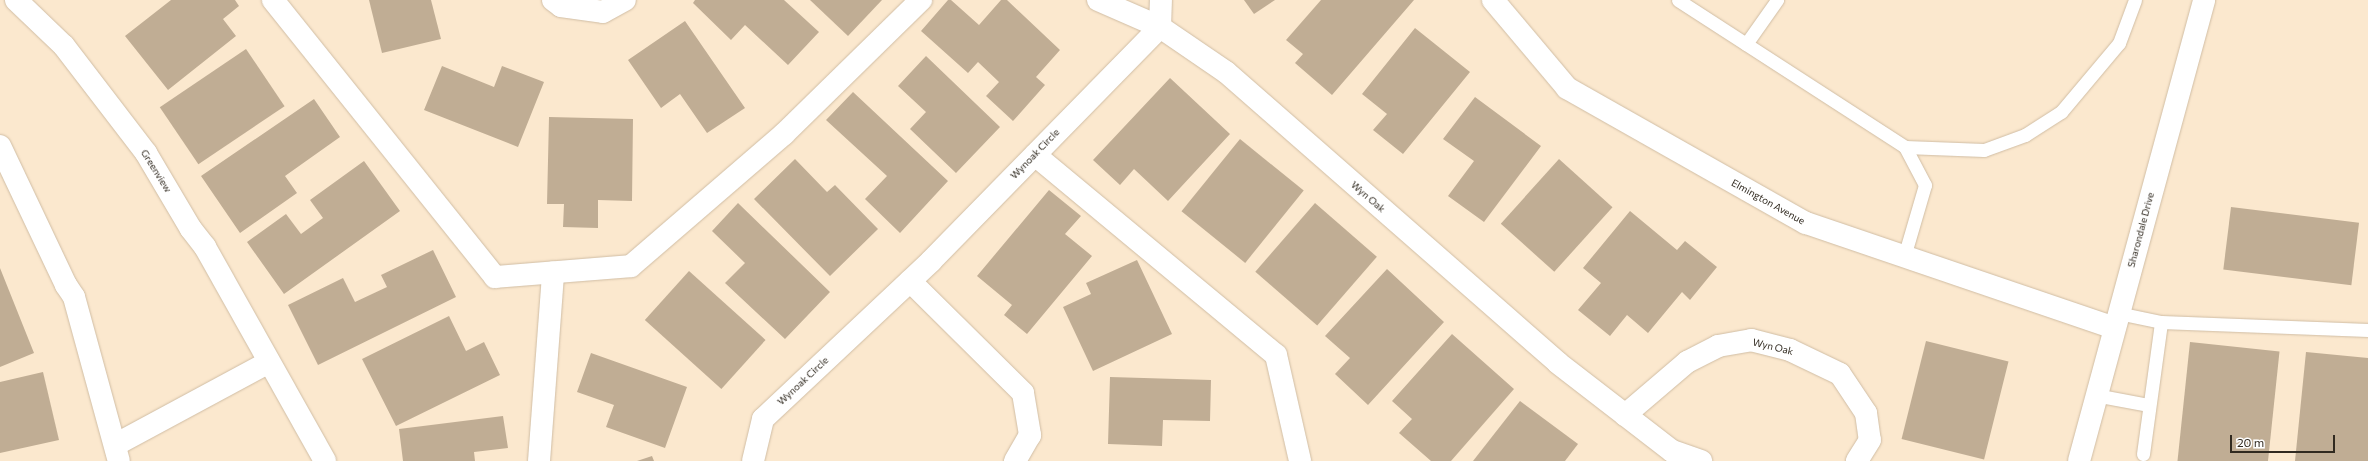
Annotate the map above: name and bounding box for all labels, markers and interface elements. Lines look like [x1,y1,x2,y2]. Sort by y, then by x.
street label: Wynoak Circle [1008,126,1062,182]
street label: Greenview [138,147,174,195]
street label: Elmington Avenue [1729,177,1807,227]
street label: Wyn Oak [1348,179,1388,215]
street label: Sharondale Drive [2125,191,2157,269]
street label: Wyn Oak [1751,336,1795,358]
street label: Wynoak Circle [775,354,831,408]
scale bar [2232,427,2337,453]
text: 20 m [2237,435,2264,449]

